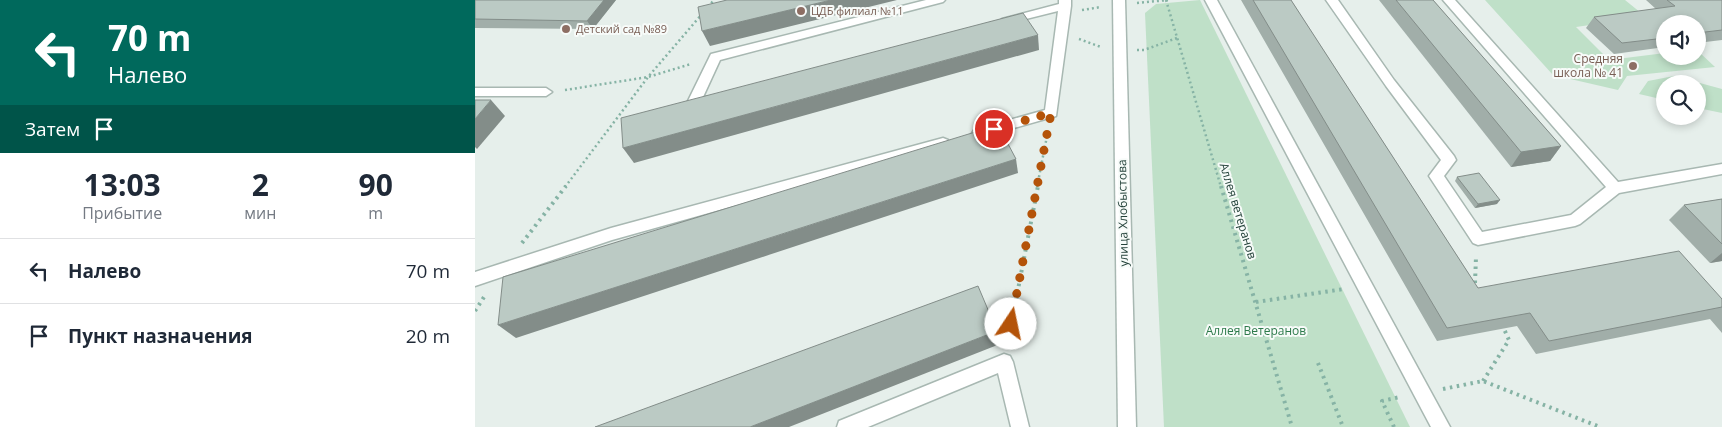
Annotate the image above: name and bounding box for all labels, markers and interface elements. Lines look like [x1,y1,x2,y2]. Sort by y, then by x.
place label: ЦДБ филиал №11 [811,3,903,18]
marker: ЦДБ филиал №11 [795,5,807,17]
text: 70 m [108,14,191,61]
map controls [1656,15,1706,125]
button: sound [1656,15,1706,65]
icon: left [25,20,90,85]
place label: Детский сад №89 [576,21,667,36]
marker: Детский сад №89 [560,23,572,35]
place label: Средняя школа № 41 [1553,50,1623,81]
text: Налево [108,59,187,89]
marker: Средняя школа № 41 [1627,60,1639,72]
button: search [1656,75,1706,125]
pin [973,108,1015,150]
icon: arrive [90,115,118,143]
icon: arrive [980,115,1008,143]
text: Затем [25,116,80,142]
street label: улица Хлобыстова [1113,159,1132,267]
street label: Аллея ветеранов [1216,161,1261,261]
text: 13:03 [84,164,161,205]
text: 2 [252,164,269,205]
text: 90 [359,164,393,205]
text: Прибытие [82,202,162,224]
text: мин [244,202,276,224]
text: m [368,202,383,224]
icon: left [25,257,53,285]
text: Налево [68,258,141,284]
text: 70 m [406,258,450,284]
position arrow [984,297,1036,349]
icon: arrive [25,322,53,350]
park label: Аллея Ветеранов [1206,322,1306,339]
text: Пункт назначения [68,323,253,349]
text: 20 m [406,323,450,349]

